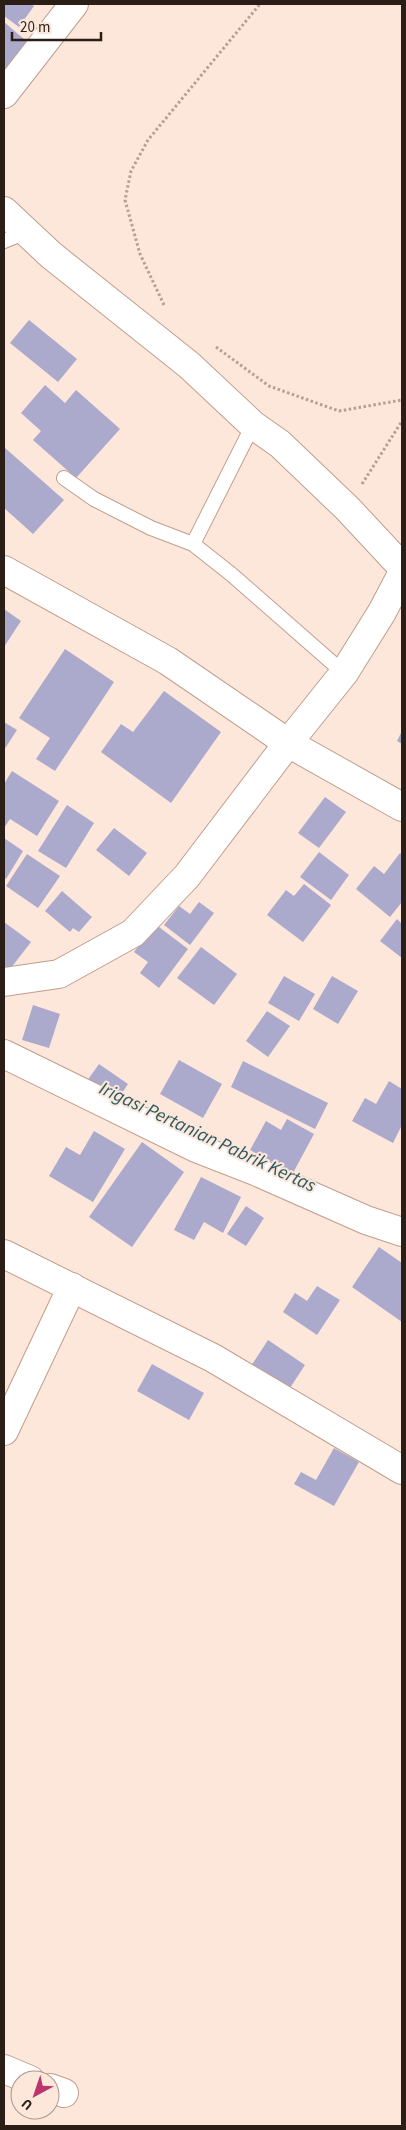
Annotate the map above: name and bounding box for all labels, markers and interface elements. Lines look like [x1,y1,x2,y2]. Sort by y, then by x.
scale bar [12,10,101,42]
text: 20 m [20,17,50,38]
water label: Irigasi Pertanian Pabrik Kertas [95,1075,321,1200]
north arrow [10,2070,60,2120]
text: U [17,2094,37,2115]

